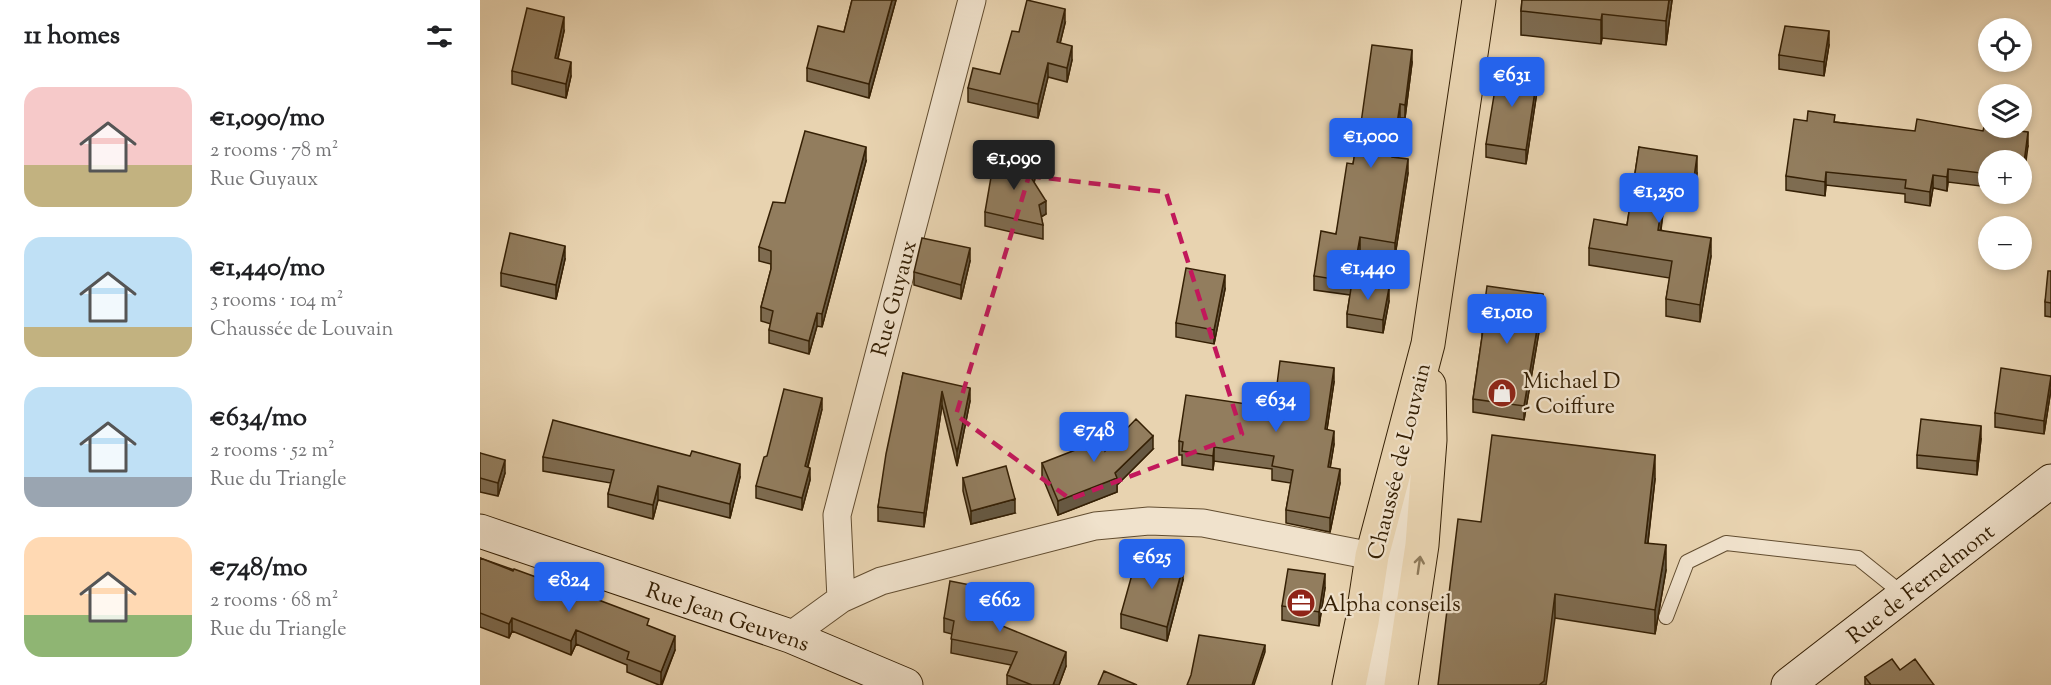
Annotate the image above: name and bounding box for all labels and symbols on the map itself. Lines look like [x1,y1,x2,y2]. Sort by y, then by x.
pin: €631 [1476,57,1548,108]
pin: €1,000 [1322,118,1420,169]
pin: €1,090 [965,140,1063,191]
pin: €1,250 [1610,173,1708,224]
street label: Rue Guyaux [865,237,927,360]
pin: €1,440 [1319,250,1417,301]
pin: €1,010 [1458,294,1556,345]
street label: Chaussée de Louvain [1361,360,1441,563]
place label: Michael D - Coiffure [1523,367,1620,424]
shop icon: Michael D - Coiffure [1486,377,1518,409]
pin: €634 [1240,382,1312,433]
pin: €748 [1058,412,1130,463]
street label: Rue de Fernelmont [1841,517,2003,653]
pin: €625 [1116,539,1188,590]
one-way arrow [1414,556,1425,575]
pin: €824 [533,562,605,613]
street label: Rue Jean Geuvens [641,576,813,662]
pin: €662 [964,582,1036,633]
office icon: Alpha conseils [1285,587,1317,619]
place label: Alpha conseils [1322,590,1461,622]

